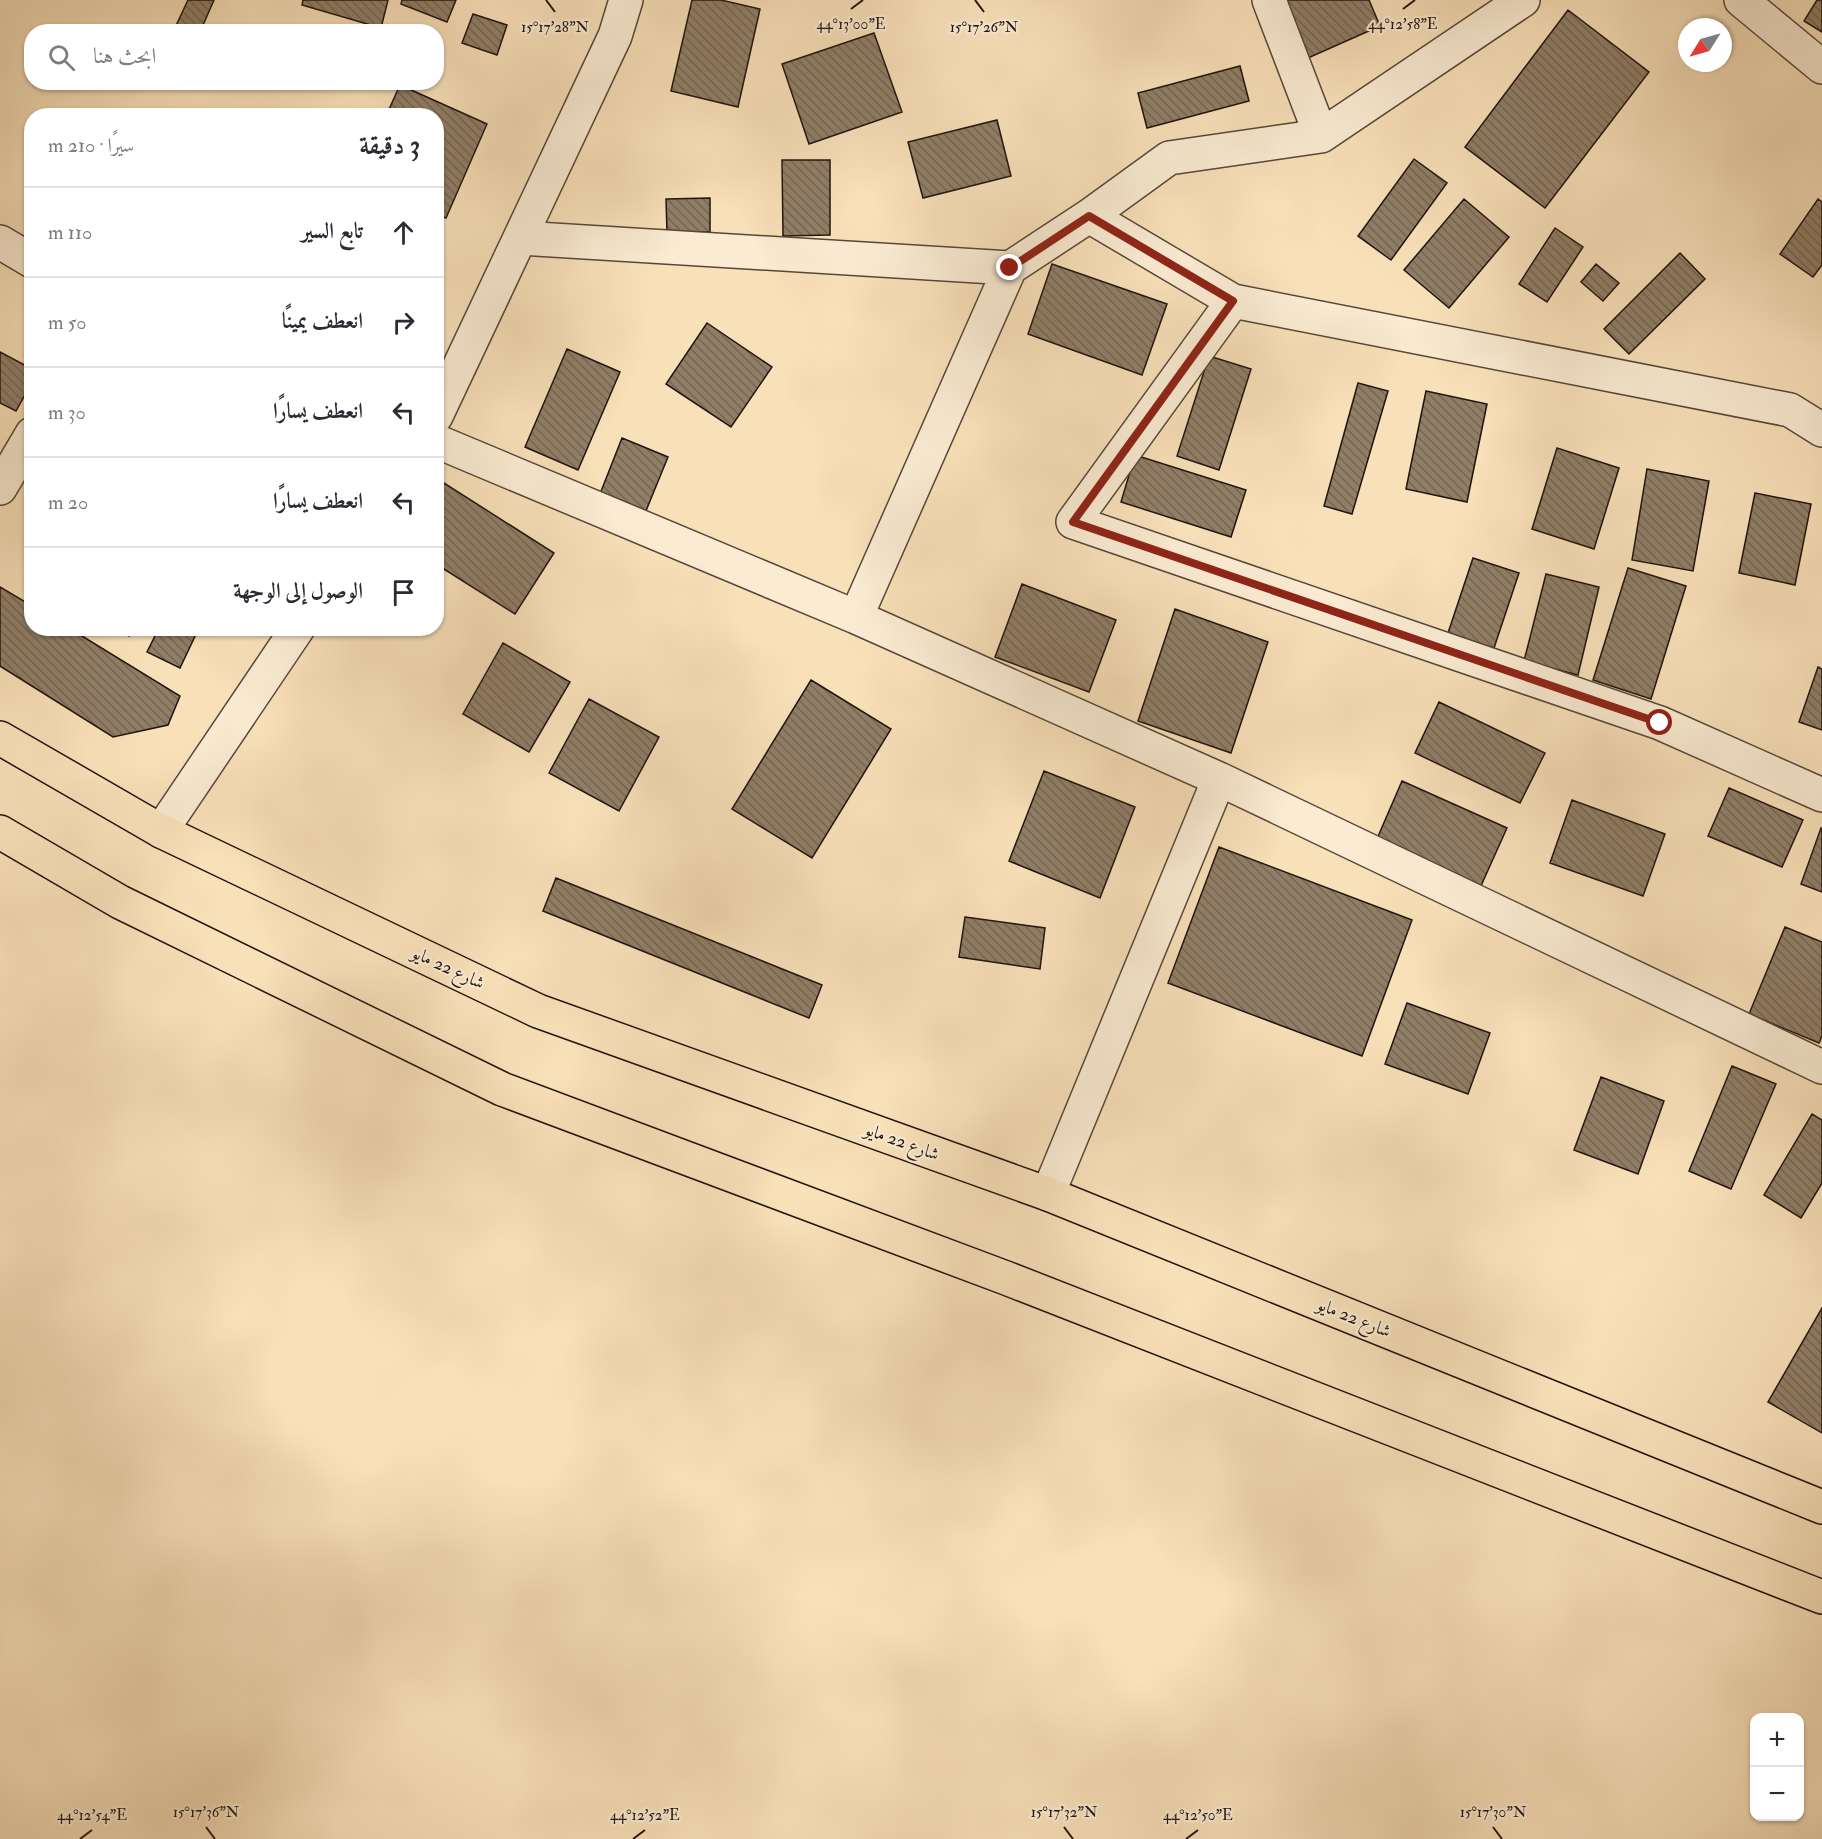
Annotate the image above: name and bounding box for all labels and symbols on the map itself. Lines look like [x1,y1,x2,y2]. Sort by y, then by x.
text: 44°13'00"E [816,15,886,34]
text: 44°12'58"E [1368,15,1438,34]
text: 15°17'28"N [521,18,590,37]
text: 15°17'26"N [950,18,1019,37]
north arrow [1678,18,1732,72]
route end [996,254,1022,280]
route start [1646,709,1672,735]
street label: شارع 22 مايو [405,940,488,998]
street label: شارع 22 مايو [859,1117,943,1169]
street label: شارع 22 مايو [1311,1292,1394,1346]
text: 15°17'36"N [173,1803,240,1822]
text: 15°17'32"N [1031,1803,1098,1822]
text: 15°17'30"N [1460,1803,1527,1822]
text: 44°12'54"E [57,1806,127,1825]
text: 44°12'52"E [610,1806,680,1825]
text: 44°12'50"E [1163,1806,1233,1825]

